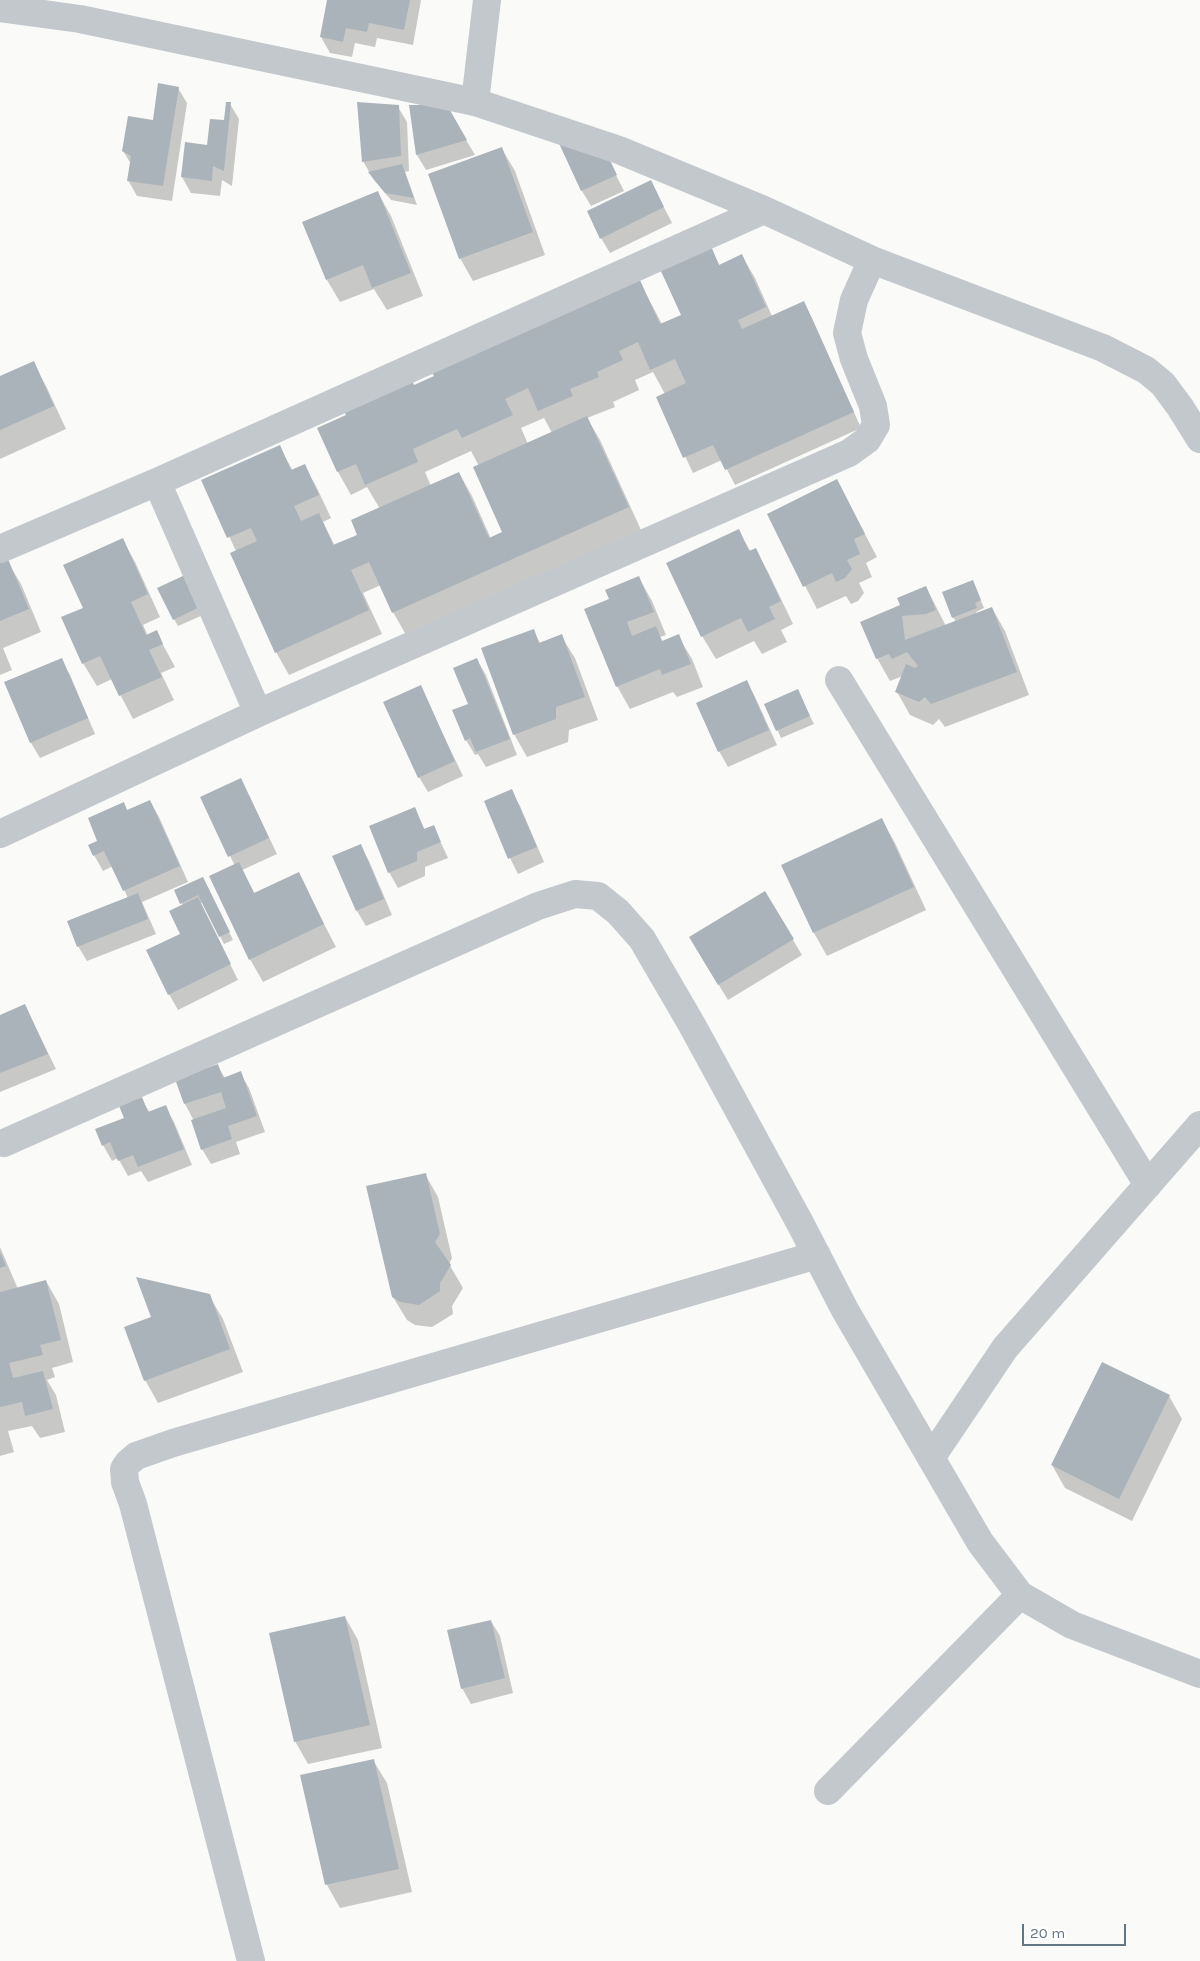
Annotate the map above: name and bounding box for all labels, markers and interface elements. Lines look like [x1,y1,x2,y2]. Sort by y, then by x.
scale bar [1025,1914,1129,1946]
text: 20 m [1030,1924,1065,1942]

